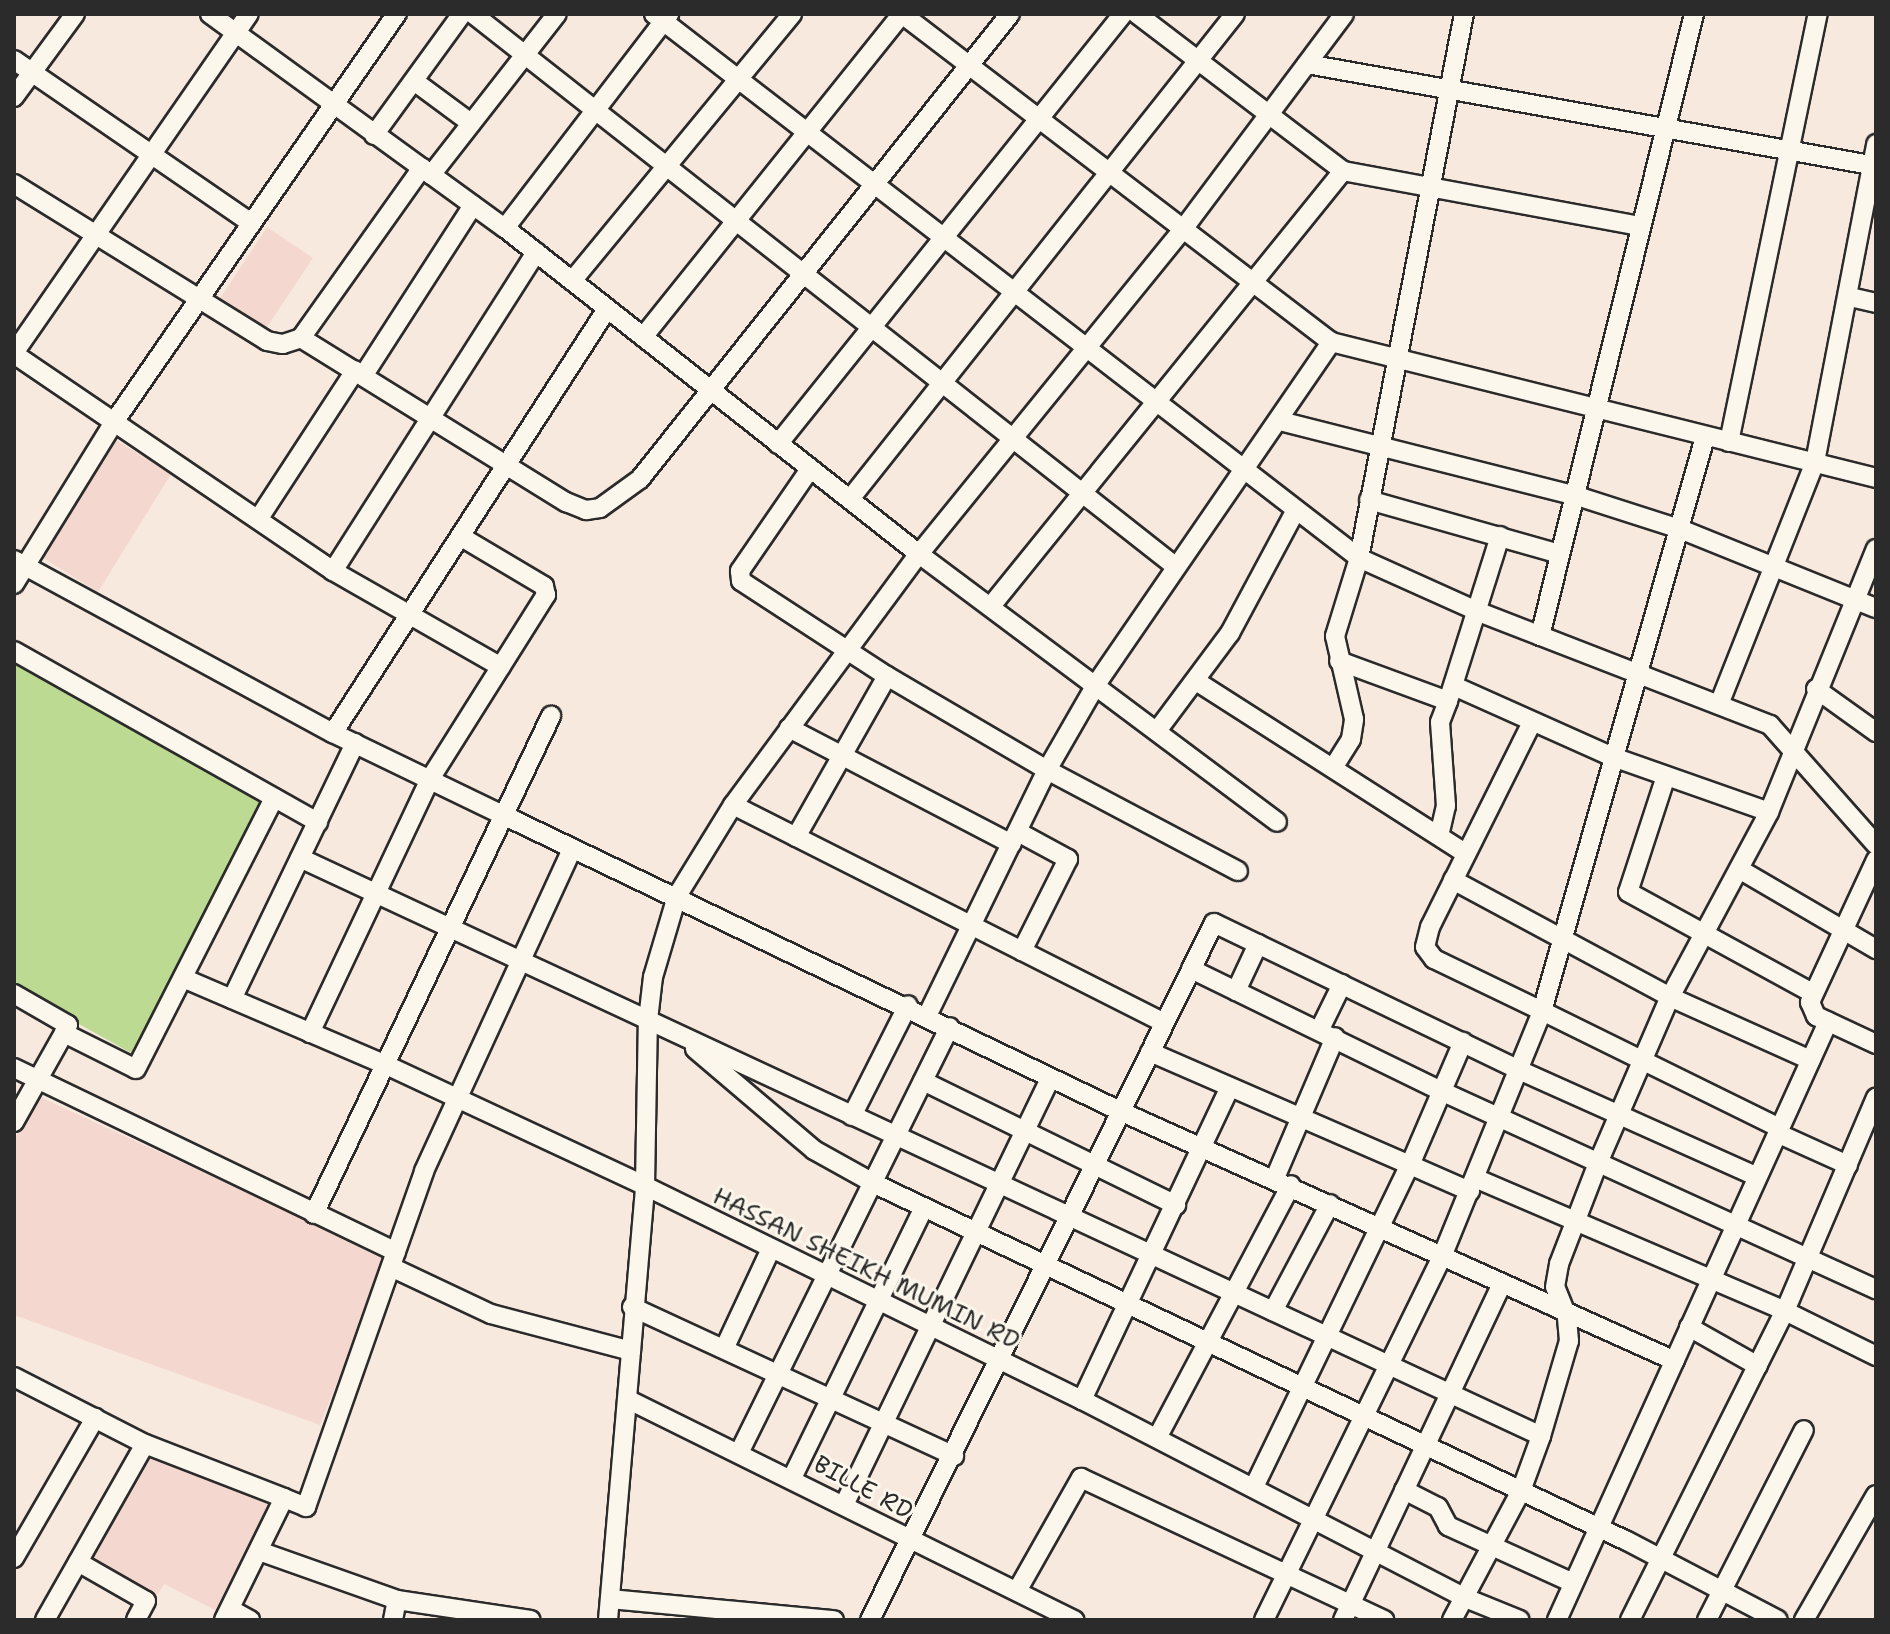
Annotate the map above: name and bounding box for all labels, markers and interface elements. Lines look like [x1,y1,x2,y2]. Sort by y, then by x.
street label: HASSAN SHEIKH MUMIN RD [708,1182,1024,1356]
street label: BILLE RD [809,1450,917,1526]

